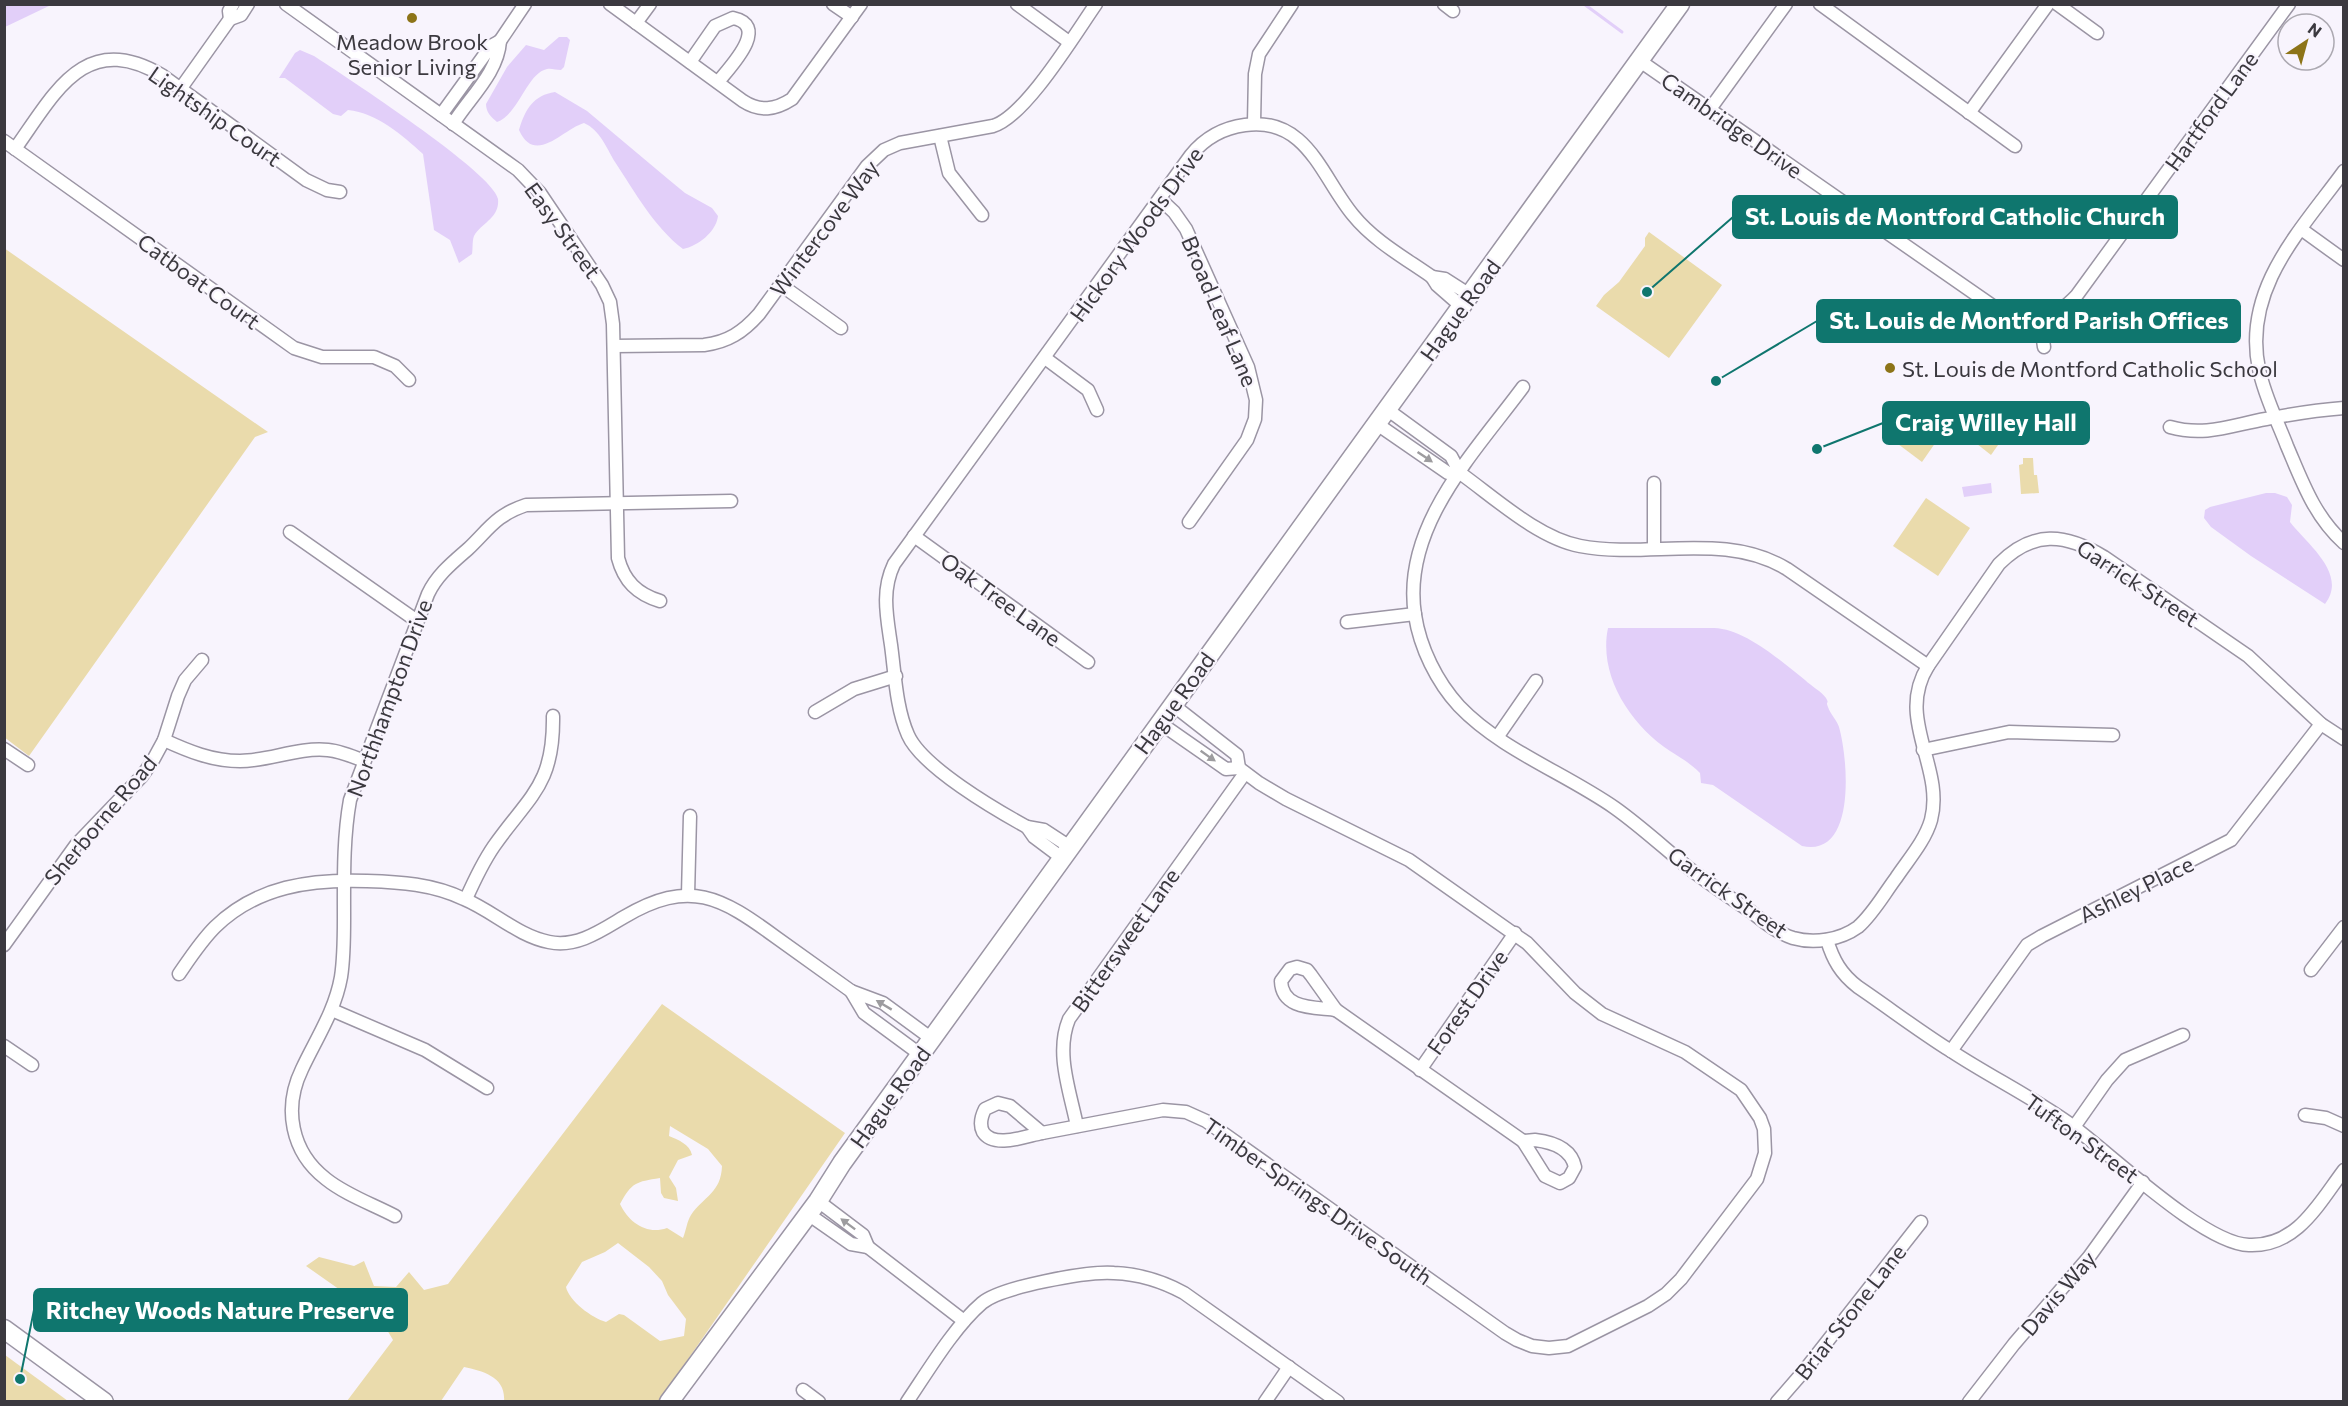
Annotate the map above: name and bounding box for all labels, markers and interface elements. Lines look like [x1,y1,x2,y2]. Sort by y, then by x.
marker: Meadow Brook Senior Living [405,11,419,25]
north arrow [2276,12,2336,72]
text: N [2305,18,2326,41]
place label: Meadow Brook Senior Living [336,28,488,80]
street label: Hartford Lane [2159,46,2263,176]
street label: Lightship Court [144,60,286,172]
street label: Cambridge Drive [1656,66,1808,184]
street label: Hickory Woods Drive [1064,141,1208,327]
street label: Wintercove Way [764,154,884,302]
street label: Easy Street [519,177,607,283]
callout: St. Louis de Montford Catholic Church [1733,196,2177,238]
text: St. Louis de Montford Catholic Church [1745,201,2165,230]
street label: Catboat Court [132,228,266,334]
street label: Broad Leaf Lane [1176,232,1264,390]
street label: Hague Road [1414,254,1506,366]
callout: St. Louis de Montford Parish Offices [1817,300,2240,342]
text: St. Louis de Montford Parish Offices [1829,305,2229,334]
place label: St. Louis de Montford Catholic School [1902,355,2278,382]
marker: St. Louis de Montford Catholic School [1883,361,1897,375]
callout: Craig Willey Hall [1883,402,2089,444]
text: Craig Willey Hall [1895,407,2077,436]
one-way arrow [1417,452,1434,463]
street label: Garrick Street [2072,534,2204,632]
street label: Oak Tree Lane [936,546,1066,652]
street label: Northhampton Drive [341,596,437,800]
street label: Hague Road [1128,647,1220,759]
street label: Sherborne Road [38,750,162,890]
one-way arrow [1199,750,1215,762]
street label: Garrick Street [1663,841,1793,943]
street label: Ashley Place [2074,850,2198,928]
street label: Bittersweet Lane [1065,863,1185,1017]
street label: Forest Drive [1421,944,1513,1060]
one-way arrow [876,1000,892,1011]
street label: Hague Road [844,1041,936,1153]
street label: Tufton Street [2020,1088,2144,1188]
street label: Timber Springs Drive South [1198,1112,1438,1290]
one-way arrow [841,1218,857,1230]
street label: Briar Stone Lane [1789,1239,1911,1385]
street label: Davis Way [2015,1245,2101,1341]
callout: Ritchey Woods Nature Preserve [34,1289,407,1331]
text: Ritchey Woods Nature Preserve [46,1295,394,1324]

